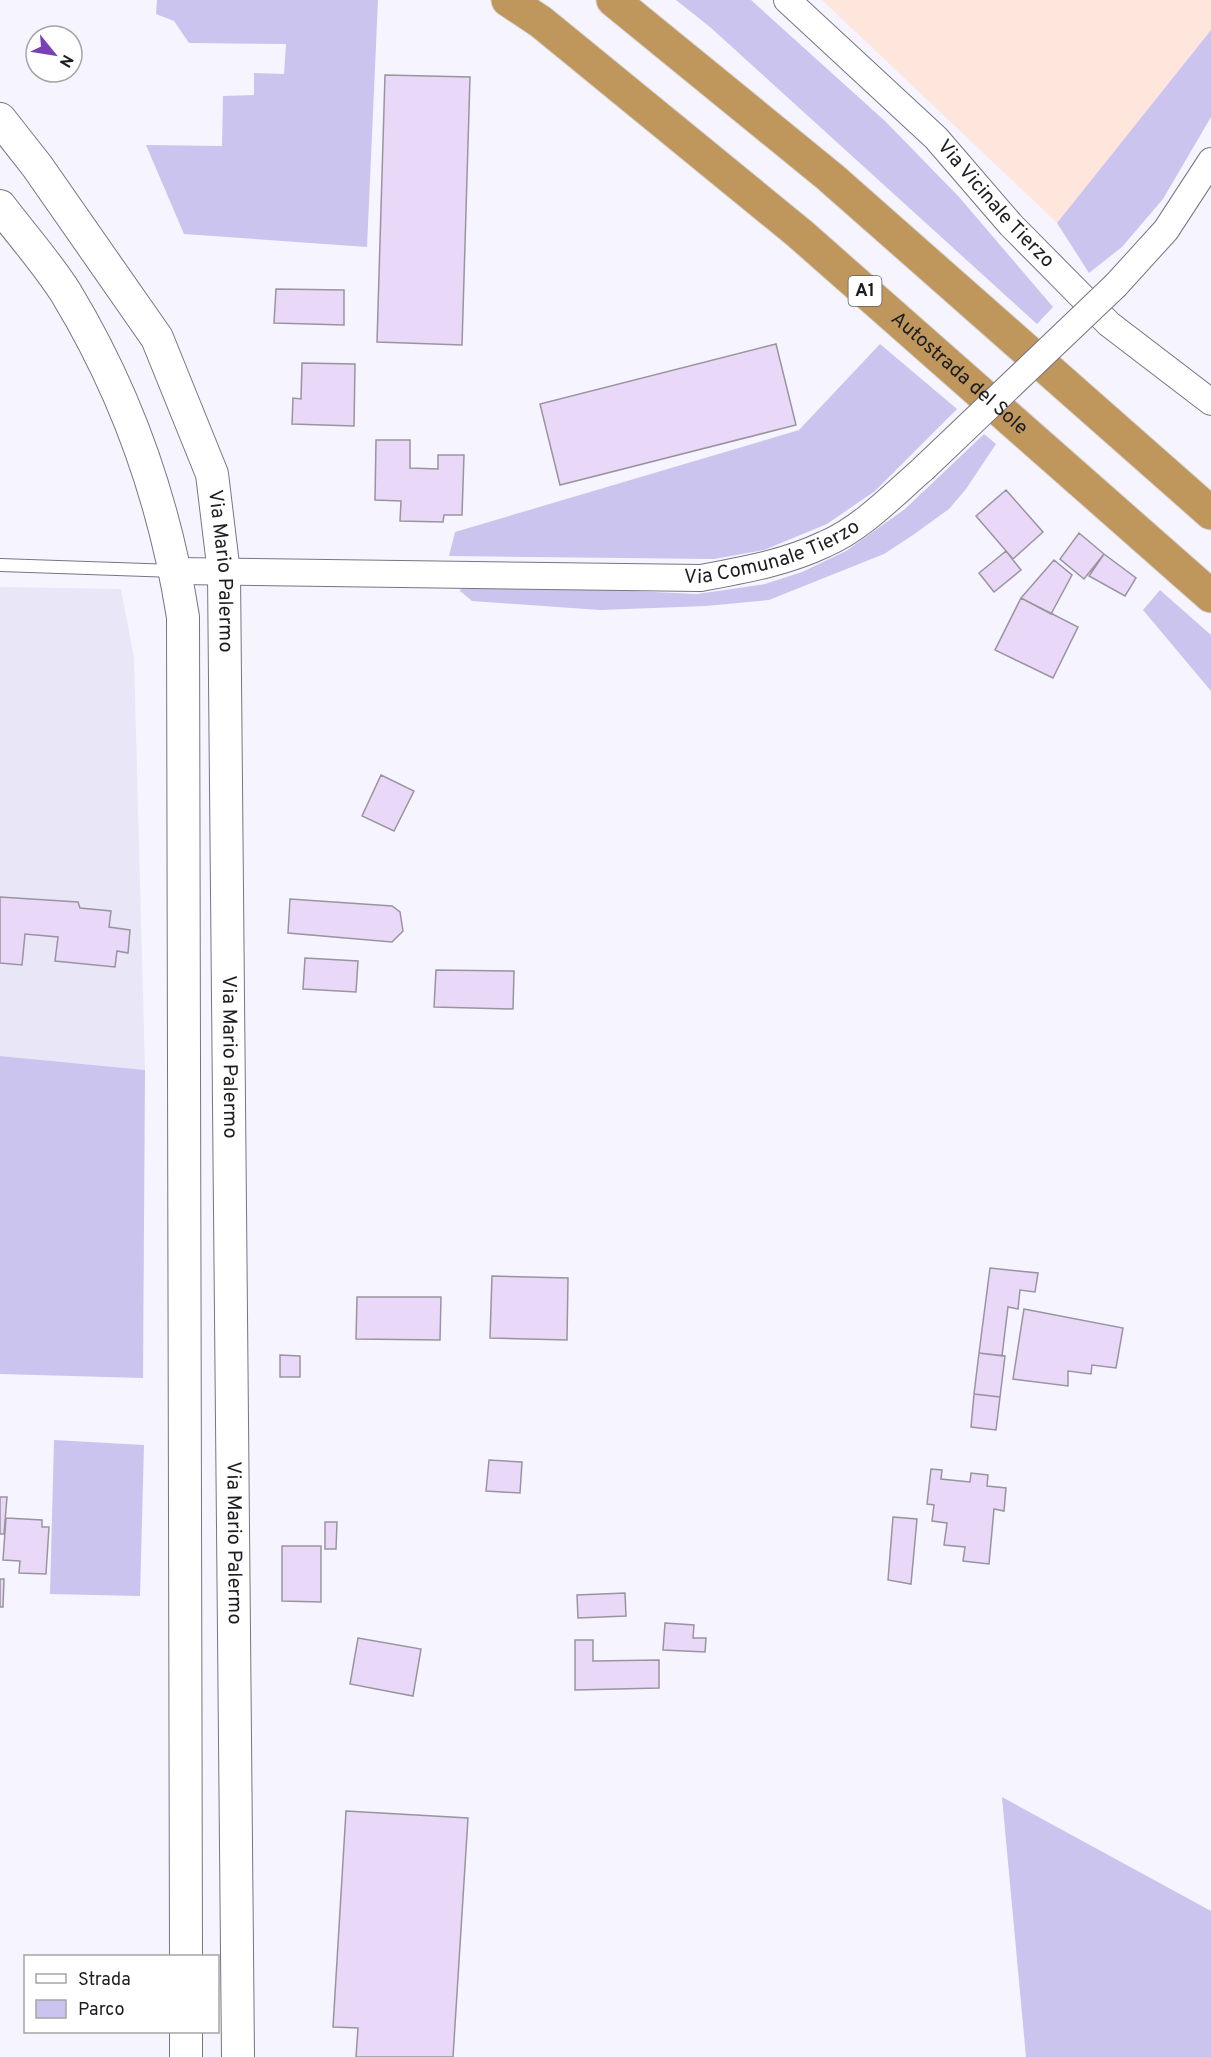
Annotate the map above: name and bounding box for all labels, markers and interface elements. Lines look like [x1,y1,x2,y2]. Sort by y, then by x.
north arrow [24,24,84,84]
text: N [54,51,77,70]
street label: Via Vicinale Tierzo [931,135,1060,274]
road number: A1 [848,276,882,306]
street label: Autostrada del Sole [885,306,1033,441]
street label: Via Mario Palermo [201,488,238,653]
street label: Via Comunale Tierzo [684,514,865,591]
street label: Via Mario Palermo [215,975,242,1139]
street label: Via Mario Palermo [219,1461,247,1625]
legend [24,1955,219,2033]
text: Strada [78,1969,131,1992]
text: Parco [78,1999,124,2022]

